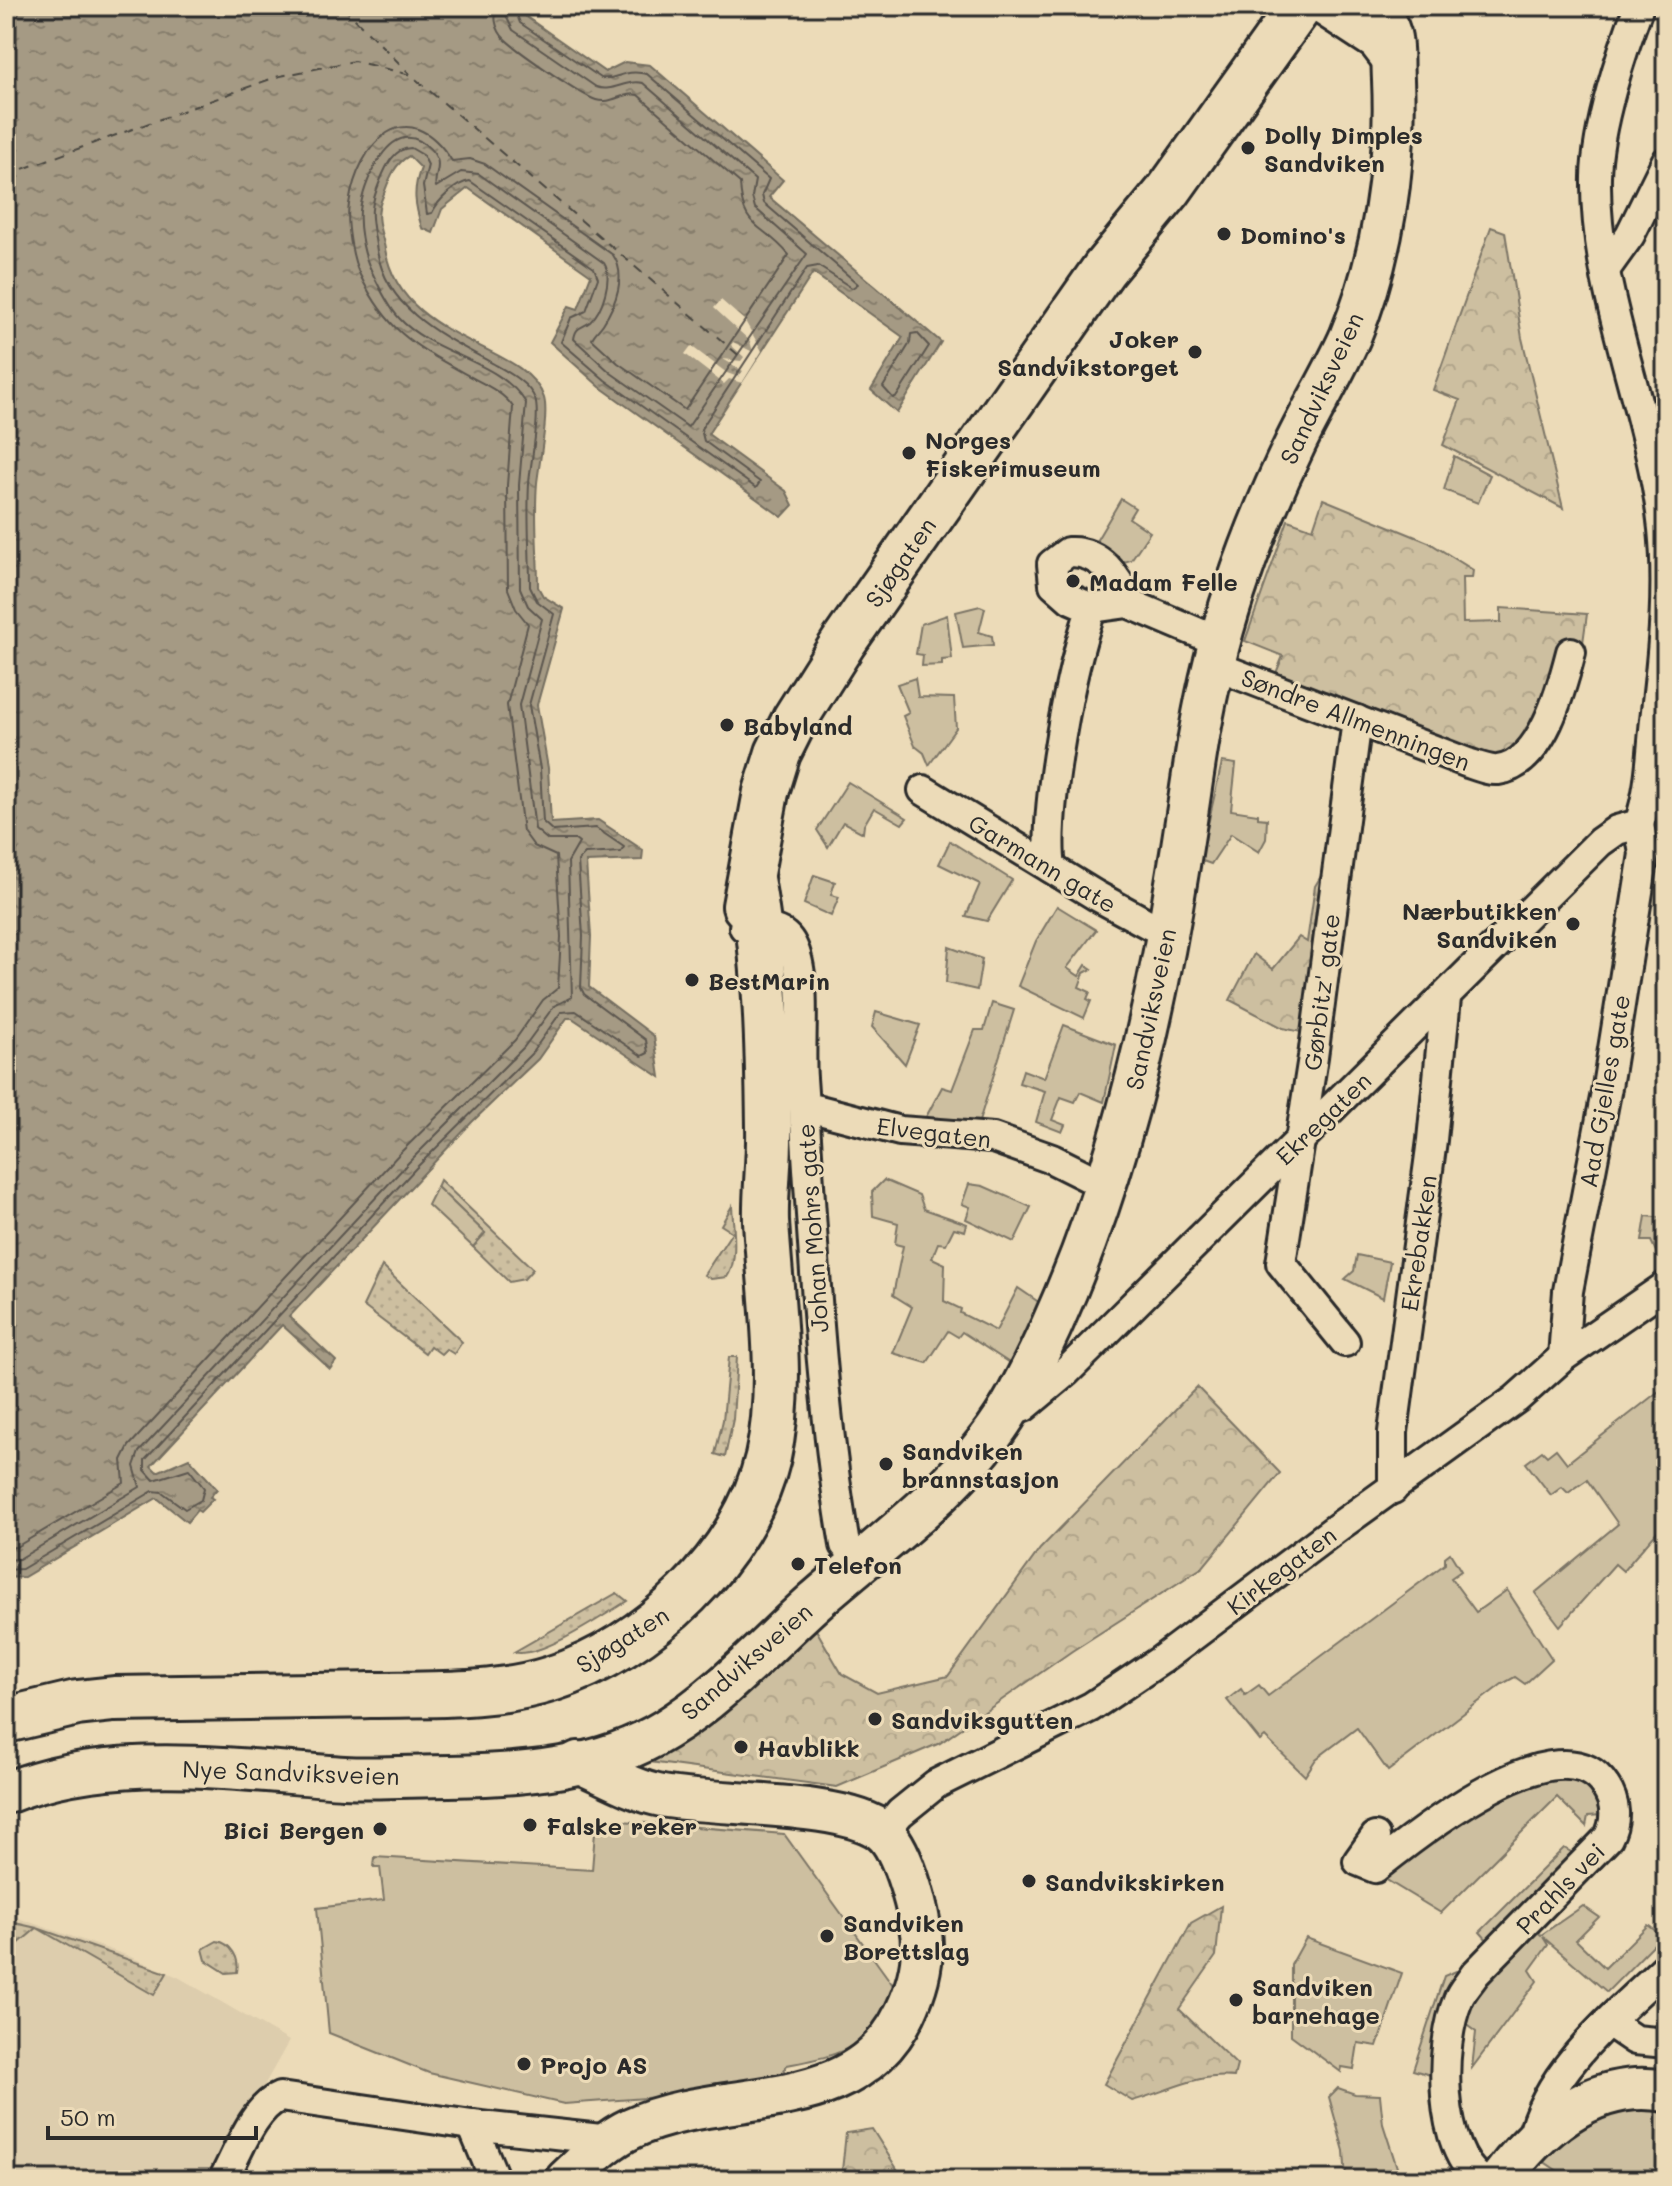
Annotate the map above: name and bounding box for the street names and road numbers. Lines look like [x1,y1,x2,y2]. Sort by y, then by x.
street label: Sandviksveien [1272,307,1370,469]
street label: Sjøgaten [858,511,942,613]
street label: Søndre Allmenningen [1237,661,1475,777]
street label: Garmann gate [963,807,1123,919]
street label: Gørbitz' gate [1296,912,1346,1072]
street label: Sandviksveien [1118,925,1182,1093]
street label: Aad Gjelles gate [1572,992,1636,1190]
street label: Ekregaten [1269,1065,1377,1171]
street label: Elvegaten [875,1110,993,1154]
street label: Johan Mohrs gate [789,1122,835,1334]
street label: Ekrebakken [1393,1173,1443,1313]
street label: Kirkegaten [1220,1519,1342,1621]
street label: Sandviksveien [674,1595,818,1727]
street label: Sjøgaten [570,1598,674,1680]
street label: Nye Sandviksveien [182,1753,400,1791]
street label: Prahls vei [1509,1836,1611,1940]

